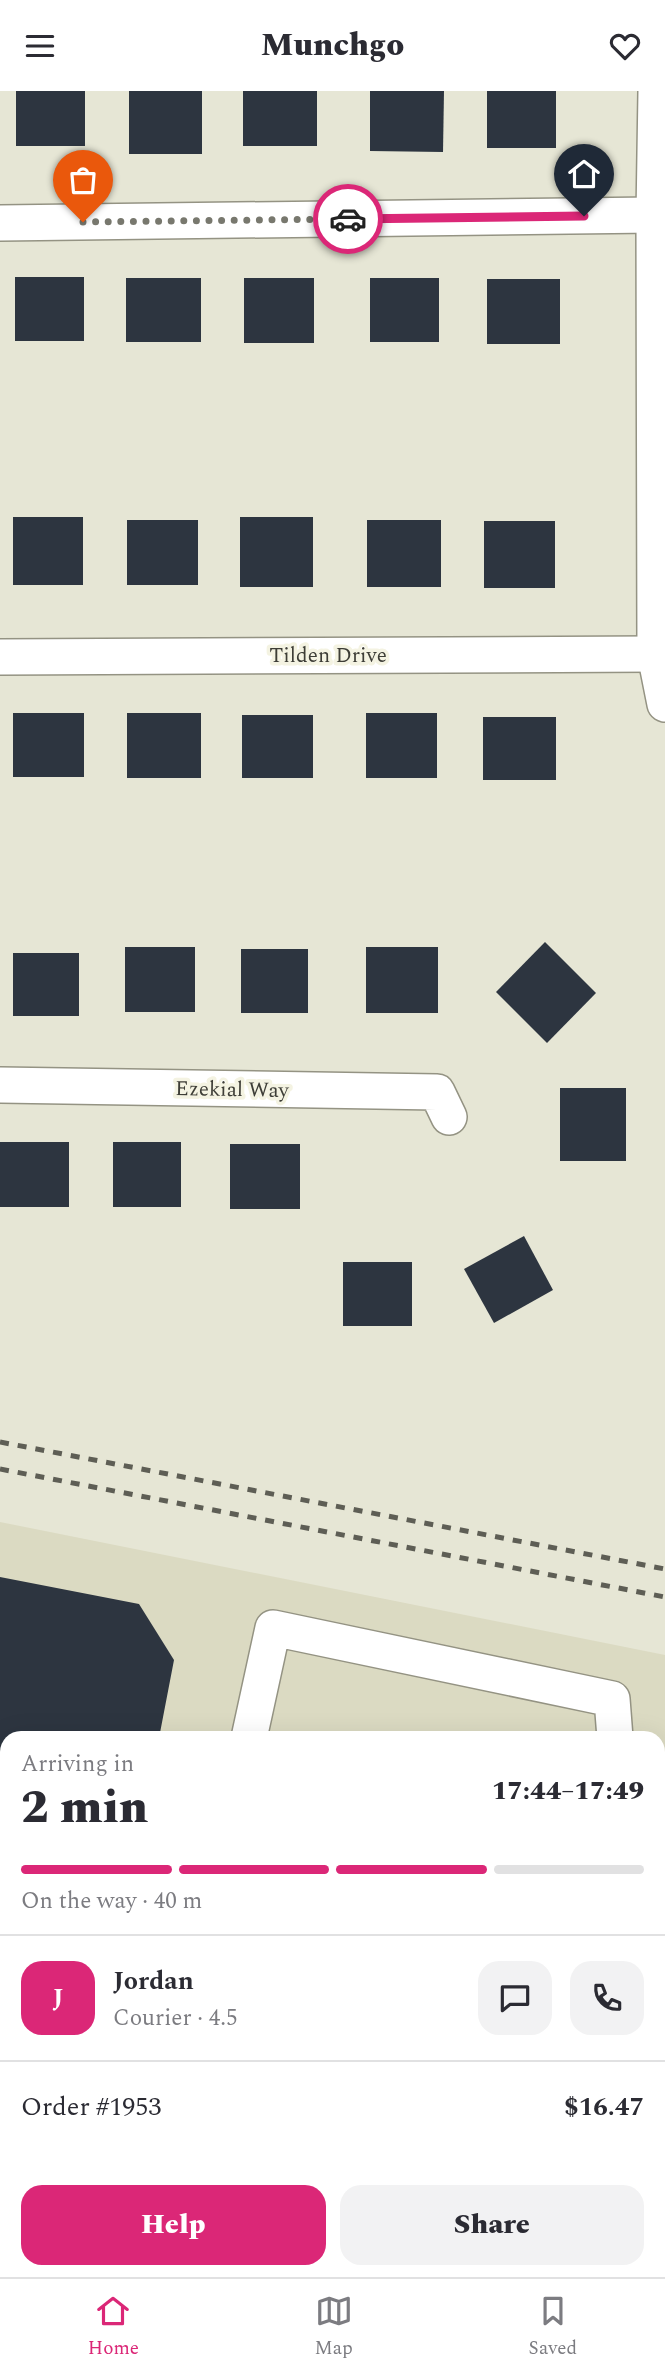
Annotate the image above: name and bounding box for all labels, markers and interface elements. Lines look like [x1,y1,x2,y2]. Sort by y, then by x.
text: Munchgo [261,21,404,70]
icon: menu [21,27,59,65]
icon: heart [606,27,644,65]
pin [554,144,614,216]
pin [53,150,113,222]
icon: home [565,155,603,193]
icon: bag [64,161,102,199]
courier [313,184,383,254]
icon: car [329,200,367,238]
street label: Tilden Drive [269,640,387,672]
street label: Ezekial Way [175,1073,290,1107]
text: Arriving in [21,1747,134,1782]
text: 17:44–17:49 [492,1771,644,1811]
text: 2 min [21,1773,148,1843]
text: On the way · 40 m [21,1884,202,1919]
text: Jordan [113,1961,194,2001]
button: chat [478,1961,552,2035]
button: phone [570,1961,644,2035]
text: J [52,1978,64,2018]
text: Courier · 4.5 [113,2001,238,2036]
text: Order #1953 [21,2087,161,2127]
text: $16.47 [564,2087,644,2127]
button: Help [21,2185,326,2265]
button: Share [340,2185,644,2265]
tab: Home [88,2292,139,2363]
tab: Map [315,2292,353,2363]
tab: Saved [528,2292,577,2363]

